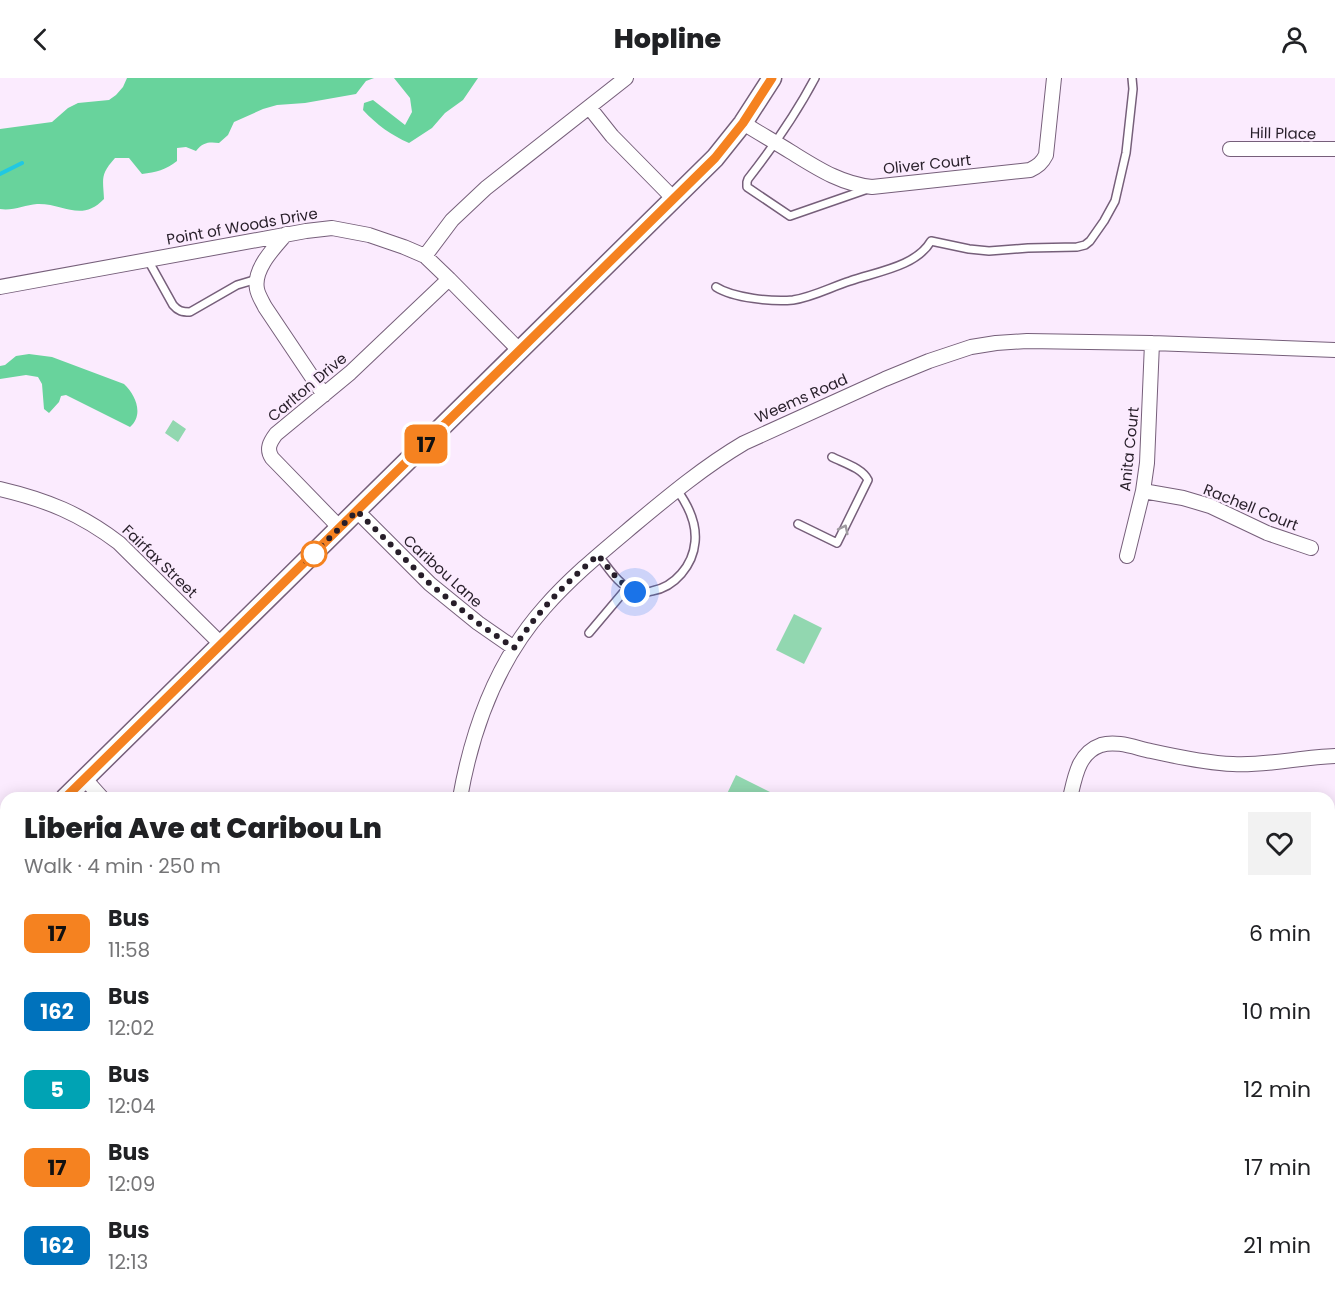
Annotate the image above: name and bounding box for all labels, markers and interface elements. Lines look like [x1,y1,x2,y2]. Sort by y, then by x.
text: Hopline [614,20,721,57]
icon: back [24,23,57,56]
icon: person [1278,23,1311,56]
street label: Hill Place [1250,122,1316,144]
street label: Oliver Court [882,149,972,179]
street label: Point of Woods Drive [165,202,319,250]
street label: Carlton Drive [263,348,351,426]
street label: Weems Road [751,368,851,428]
street label: Anita Court [1114,406,1144,492]
line badge: 17 [399,424,453,464]
text: 17 [416,430,436,459]
street label: Rachell Court [1200,478,1302,536]
street label: Fairfax Street [118,520,202,602]
one-way arrow [837,525,849,536]
street label: Caribou Lane [399,530,487,612]
unlabelled marker [301,541,327,567]
your location [620,577,650,607]
text: Liberia Ave at Caribou Ln [24,809,382,848]
button: heart [1248,812,1311,875]
text: Walk · 4 min · 250 m [24,852,221,880]
text: Bus [108,903,150,934]
text: 6 min [1249,918,1311,949]
text: 17 [47,919,67,948]
text: 11:58 [108,936,150,964]
text: Bus [108,981,150,1012]
text: 10 min [1242,996,1311,1027]
text: 162 [40,997,74,1026]
text: 12:02 [108,1014,154,1042]
text: Bus [108,1059,150,1090]
text: 12 min [1243,1074,1311,1105]
text: 5 [50,1075,64,1104]
text: 12:04 [108,1092,155,1120]
text: Bus [108,1137,150,1168]
text: 17 min [1244,1152,1311,1183]
text: 17 [47,1153,67,1182]
text: 12:09 [108,1170,155,1198]
text: Bus [108,1215,150,1246]
text: 21 min [1243,1230,1311,1261]
text: 162 [40,1231,74,1260]
text: 12:13 [108,1248,148,1276]

